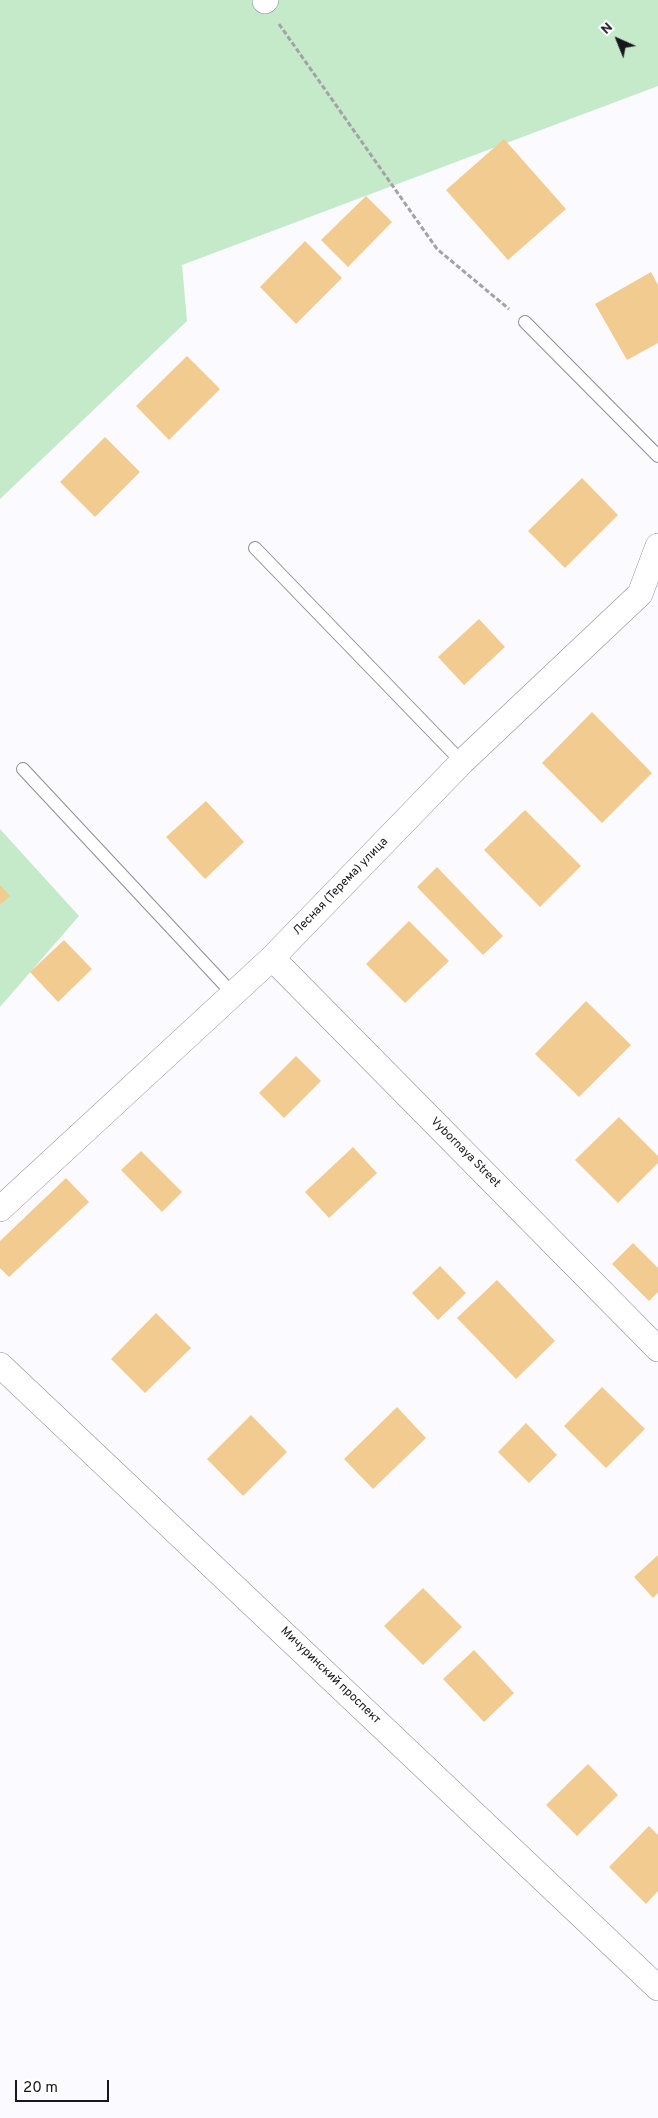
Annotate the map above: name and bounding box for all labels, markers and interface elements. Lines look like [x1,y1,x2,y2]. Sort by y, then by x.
north arrow [593,15,643,65]
text: N [598,19,617,38]
street label: Лесная (Терема) улица [291,835,391,939]
street label: Vybornaya Street [427,1115,503,1191]
street label: Мичуринский проспект [277,1624,383,1728]
scale bar [18,2070,111,2102]
text: 20 m [23,2079,58,2098]

